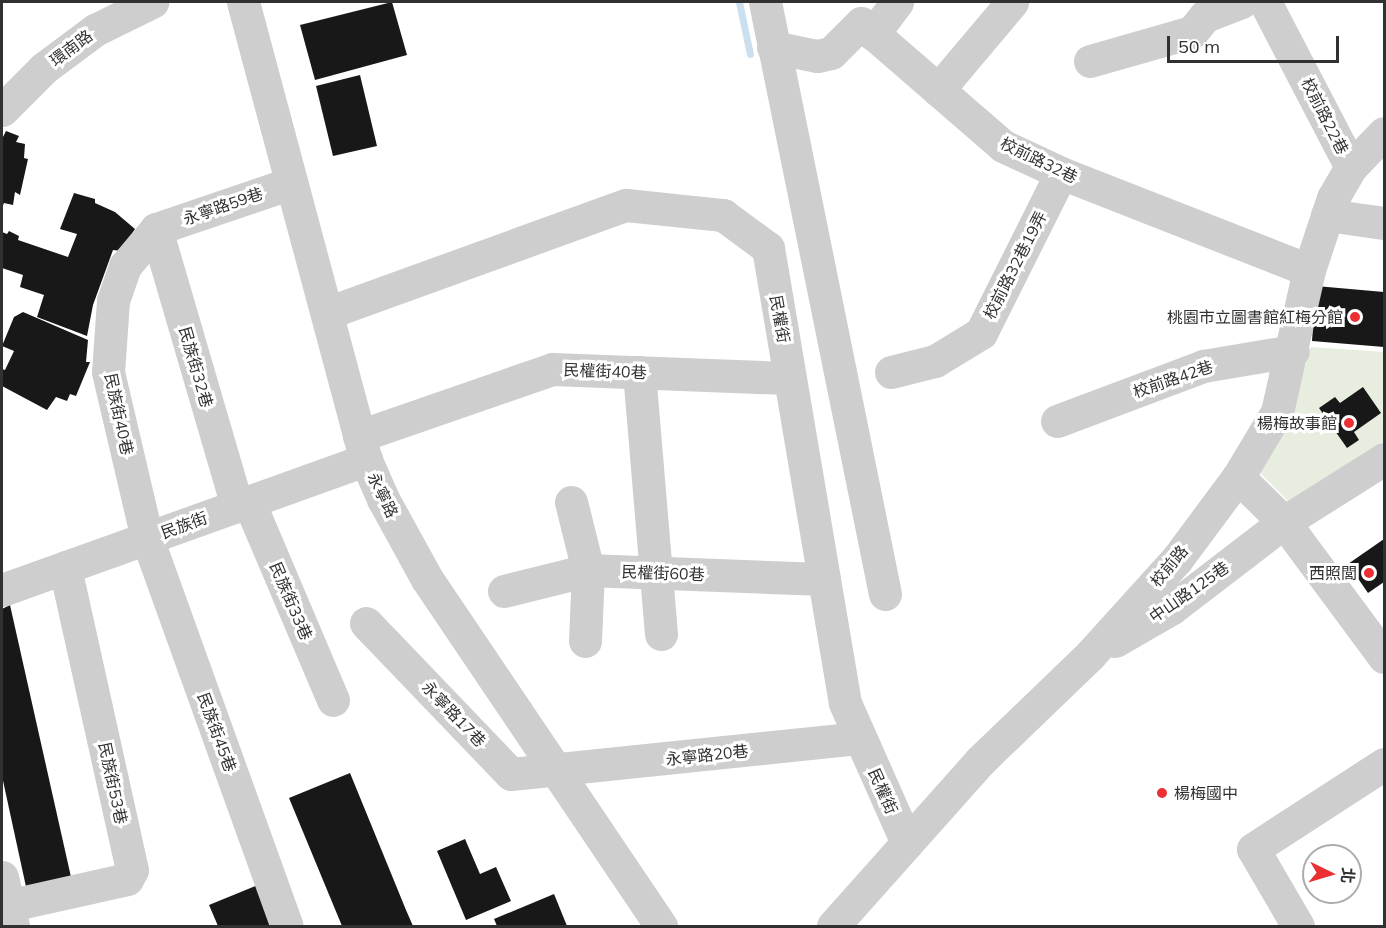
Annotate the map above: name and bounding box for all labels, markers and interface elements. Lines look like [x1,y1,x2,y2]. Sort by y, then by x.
scale bar [1170,24,1342,62]
street label: 環南路 [46,26,96,70]
text: 50 m [1178,35,1220,58]
street label: 校前路22巷 [1298,75,1352,157]
street label: 校前路32巷 [997,133,1081,187]
street label: 永寧路59巷 [181,183,265,229]
street label: 校前路32巷19弄 [980,208,1050,322]
street label: 民權街 [766,294,794,344]
place label: 桃園市立圖書館紅梅分館 [1167,307,1343,327]
marker: 桃園市立圖書館紅梅分館 [1348,310,1362,324]
street label: 民族街32巷 [175,324,217,410]
street label: 校前路42巷 [1131,356,1215,402]
street label: 民權街40巷 [563,360,647,382]
street label: 民族街40巷 [101,371,137,457]
place label: 楊梅故事館 [1257,413,1337,433]
marker: 楊梅故事館 [1342,416,1356,430]
street label: 永寧路 [364,469,402,521]
street label: 民族街 [158,508,210,542]
street label: 校前路 [1146,541,1192,591]
street label: 中山路125巷 [1145,558,1233,626]
street label: 民族街33巷 [266,559,316,643]
street label: 民權街60巷 [621,562,705,584]
place label: 西照閭 [1309,563,1357,583]
marker: 西照閭 [1362,566,1376,580]
street label: 永寧路17巷 [418,677,490,751]
street label: 民族街45巷 [194,690,240,774]
street label: 民族街53巷 [95,740,131,826]
street label: 永寧路20巷 [665,741,749,769]
street label: 民權街 [864,765,902,817]
place label: 楊梅國中 [1174,783,1238,803]
marker: 楊梅國中 [1155,786,1169,800]
north arrow [1302,844,1362,904]
text: 北 [1337,867,1359,884]

